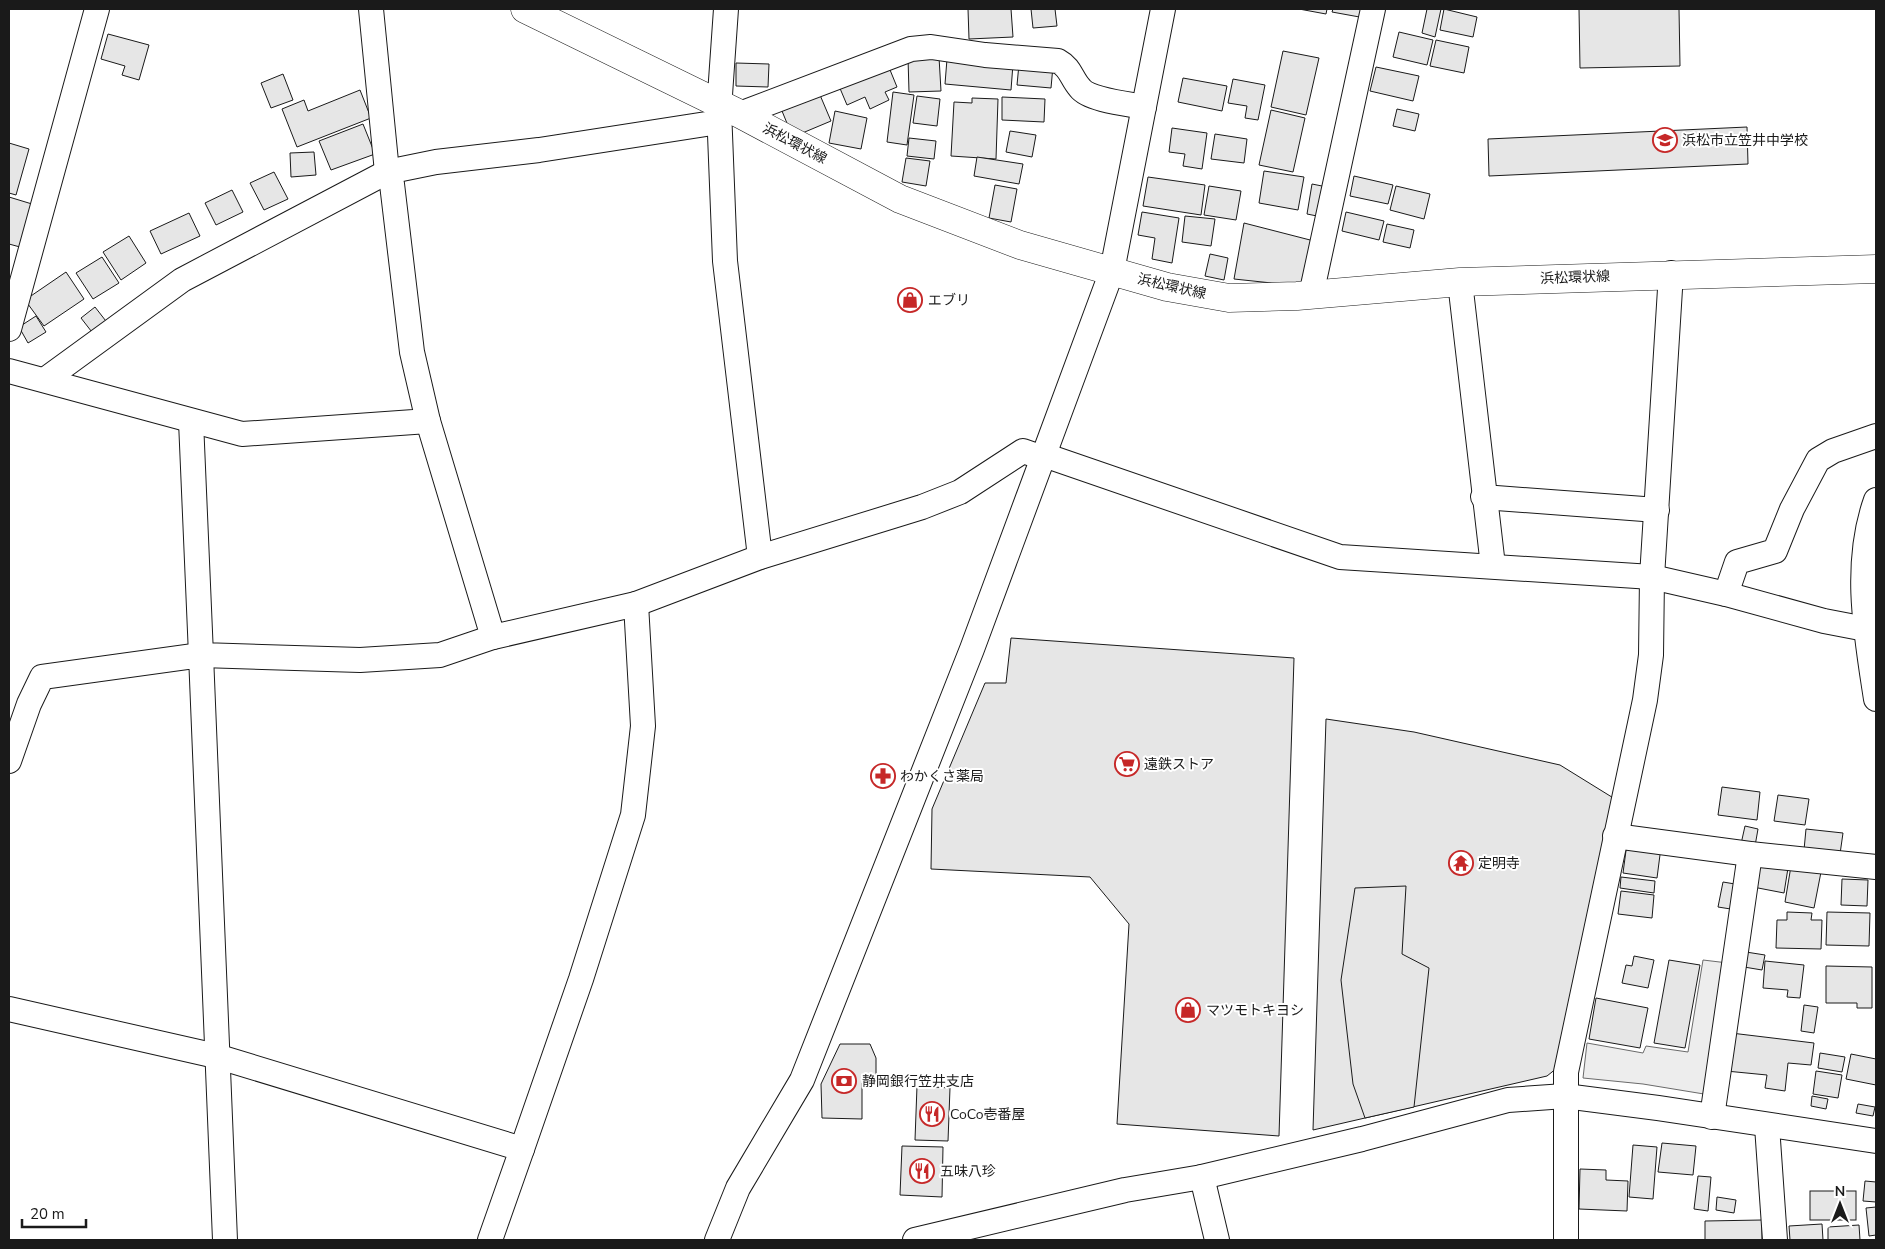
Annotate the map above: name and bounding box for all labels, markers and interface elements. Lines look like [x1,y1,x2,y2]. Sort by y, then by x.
street label: 浜松環状線 [759,119,830,168]
school or university icon: 浜松市立笠井中学校 [1652,127,1678,153]
place label: 浜松市立笠井中学校 [1682,131,1808,150]
street label: 浜松環状線 [1540,267,1610,288]
street label: 浜松環状線 [1136,269,1208,304]
shop icon: エブリ [897,287,923,313]
place label: エブリ [928,291,970,310]
supermarket icon: 遠鉄ストア [1114,751,1140,777]
place label: 遠鉄ストア [1144,755,1214,774]
pharmacy icon: わかくさ薬局 [870,763,896,789]
place label: わかくさ薬局 [900,767,984,786]
temple icon: 定明寺 [1448,850,1474,876]
place label: 定明寺 [1478,854,1520,873]
shop icon: マツモトキヨシ [1175,997,1201,1023]
place label: マツモトキヨシ [1206,1001,1304,1020]
bank icon: 静岡銀行笠井支店 [831,1068,857,1094]
place label: 静岡銀行笠井支店 [862,1072,974,1091]
restaurant icon: CoCo壱番屋 [919,1101,945,1127]
place label: CoCo壱番屋 [950,1105,1025,1124]
restaurant icon: 五味八珍 [909,1158,935,1184]
place label: 五味八珍 [940,1162,996,1181]
north arrow [1815,1179,1865,1229]
text: N [1835,1182,1845,1201]
scale bar [22,1196,86,1228]
text: 20 m [30,1204,65,1224]

